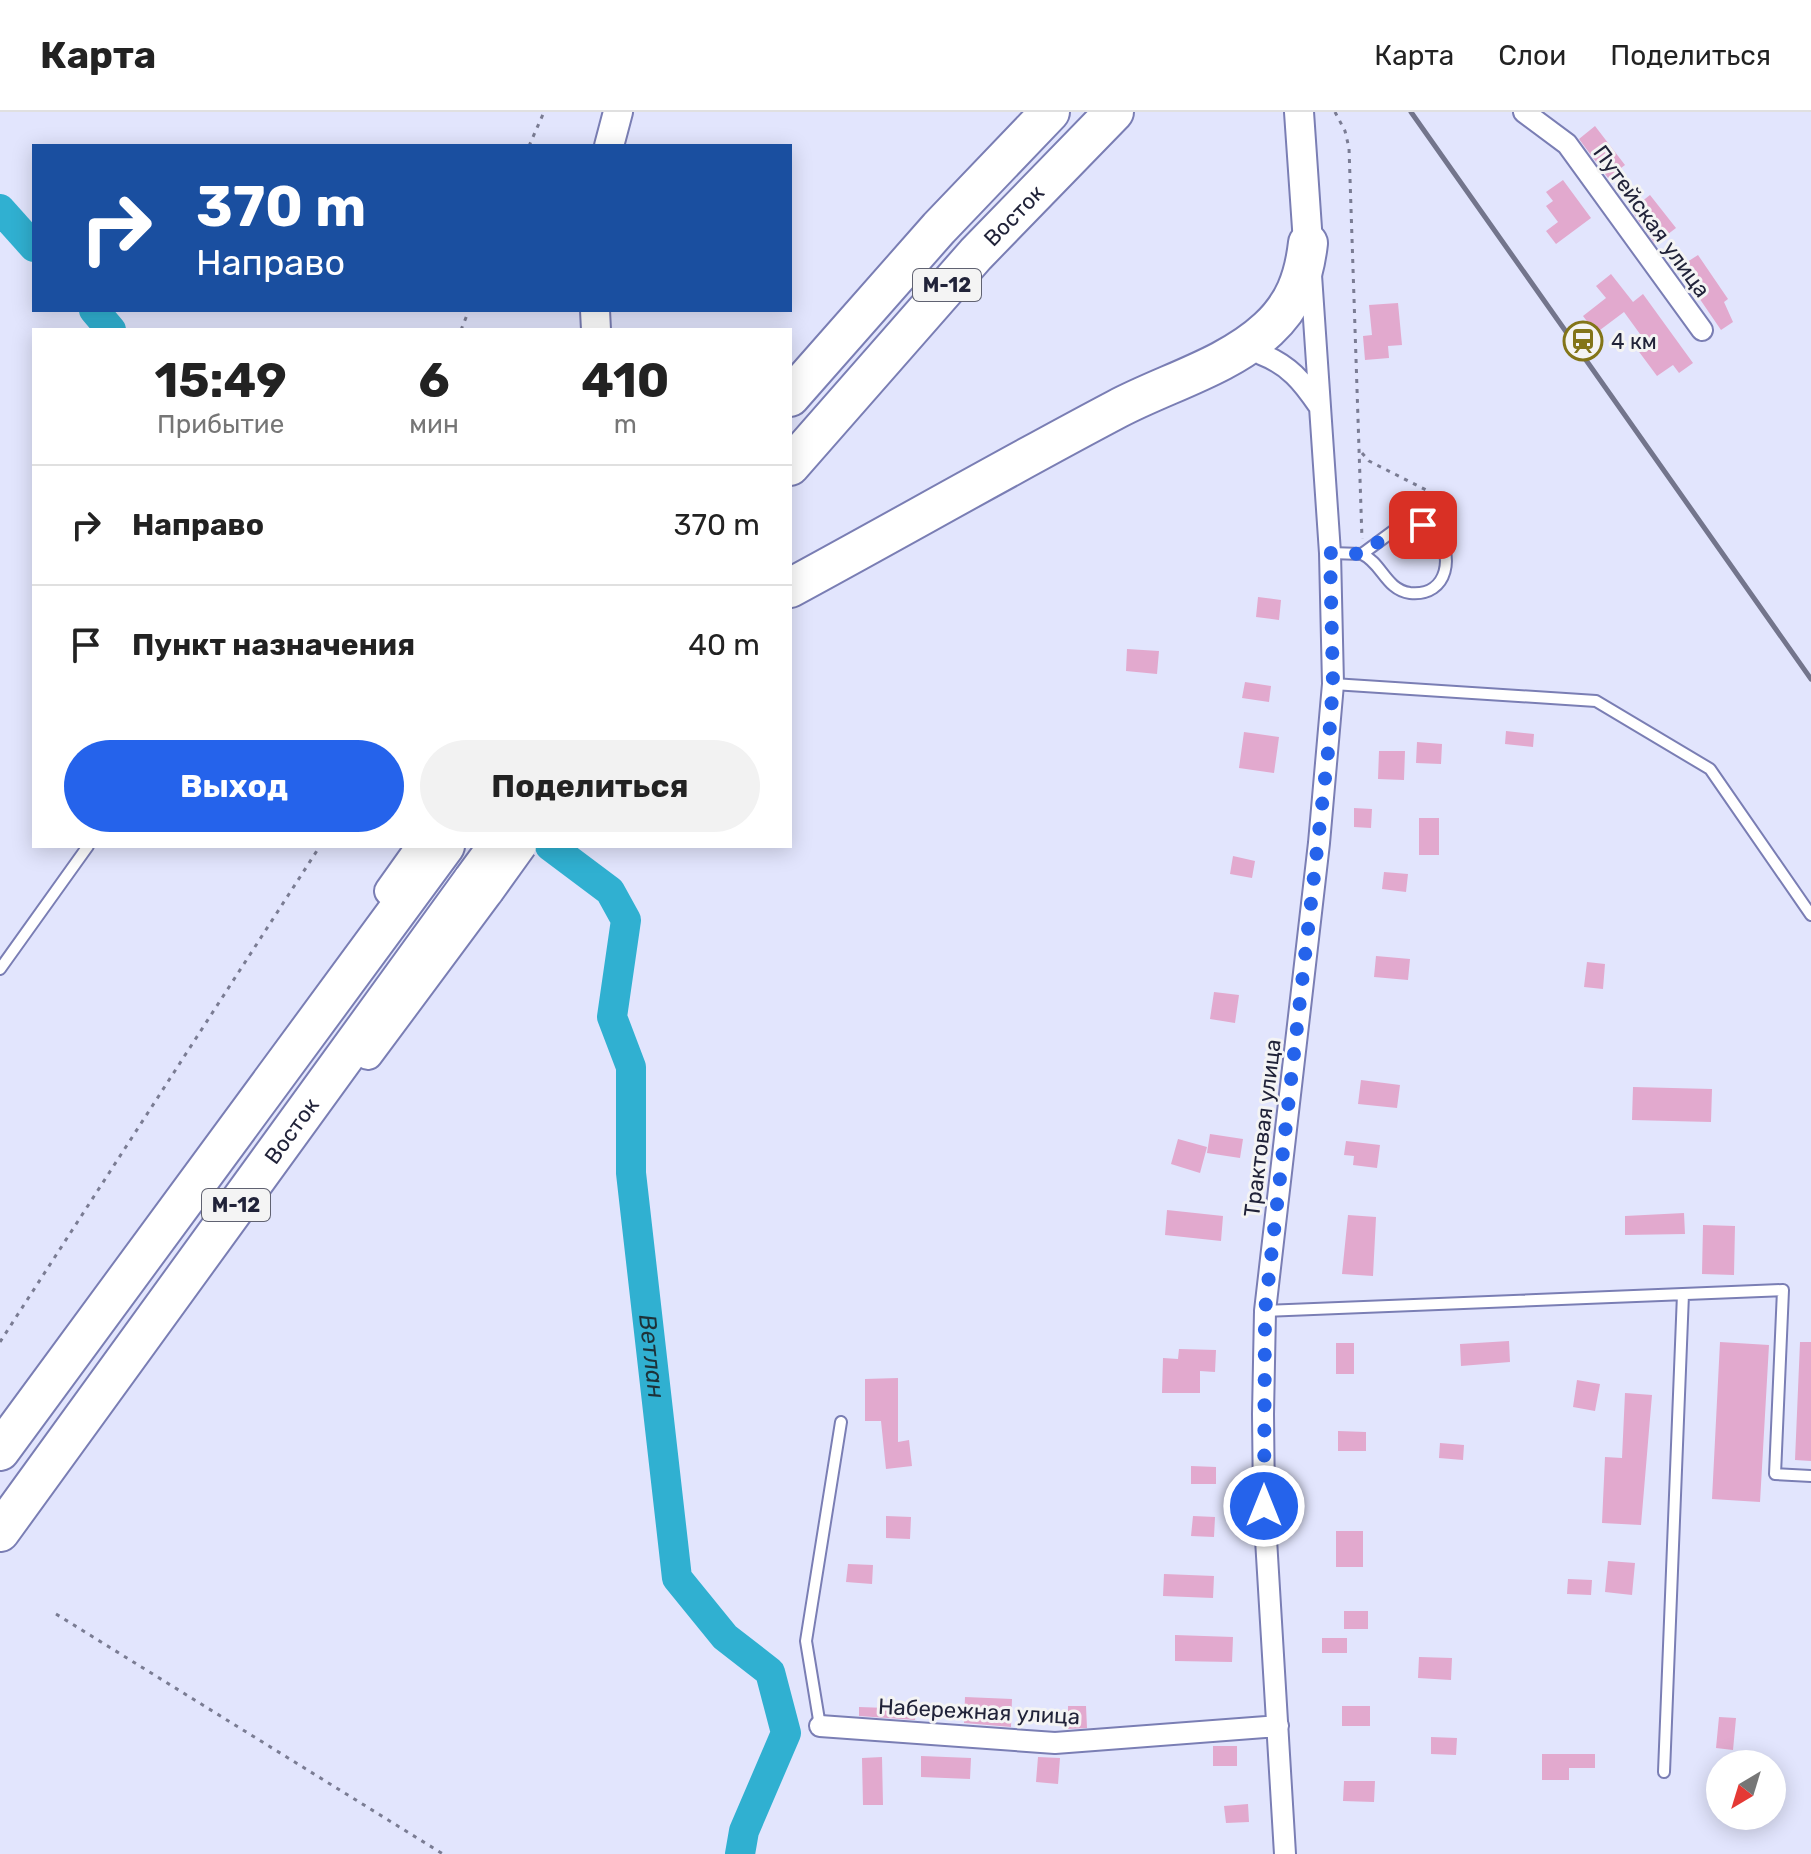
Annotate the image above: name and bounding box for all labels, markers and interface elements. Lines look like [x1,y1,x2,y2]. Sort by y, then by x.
text: Карта [40,32,156,78]
text: Карта [1374,39,1454,72]
text: Слои [1498,39,1566,72]
text: Поделиться [1610,39,1771,72]
street label: Путейская улица [1587,140,1716,303]
text: 370 m [196,174,366,240]
icon: right [64,176,168,280]
street label: Восток [978,179,1050,252]
text: Направо [196,241,345,284]
road number: М-12 [913,269,981,301]
station icon: 4 км [1562,320,1604,362]
place label: 4 км [1611,328,1657,355]
text: 15:49 [155,352,287,409]
text: 6 [418,352,450,409]
text: 410 [581,352,669,409]
text: Прибытие [157,409,284,440]
text: мин [409,409,459,440]
text: m [614,409,637,440]
pin [1389,491,1457,559]
icon: right [64,503,108,547]
icon: arrive [1401,503,1445,547]
text: Направо [132,507,264,543]
text: 370 m [674,507,760,543]
icon: arrive [64,623,108,667]
text: Пункт назначения [132,627,415,663]
text: 40 m [688,627,760,663]
button: Выход [64,740,404,832]
button: Поделиться [420,740,760,832]
street label: Трактовая улица [1238,1038,1287,1218]
street label: Восток [259,1092,325,1169]
road number: М-12 [202,1189,270,1221]
water label: Ветлан [633,1313,671,1400]
position arrow [1222,1464,1306,1548]
street label: Набережная улица [877,1693,1081,1730]
north arrow [1706,1750,1786,1830]
map controls [1706,1750,1786,1830]

